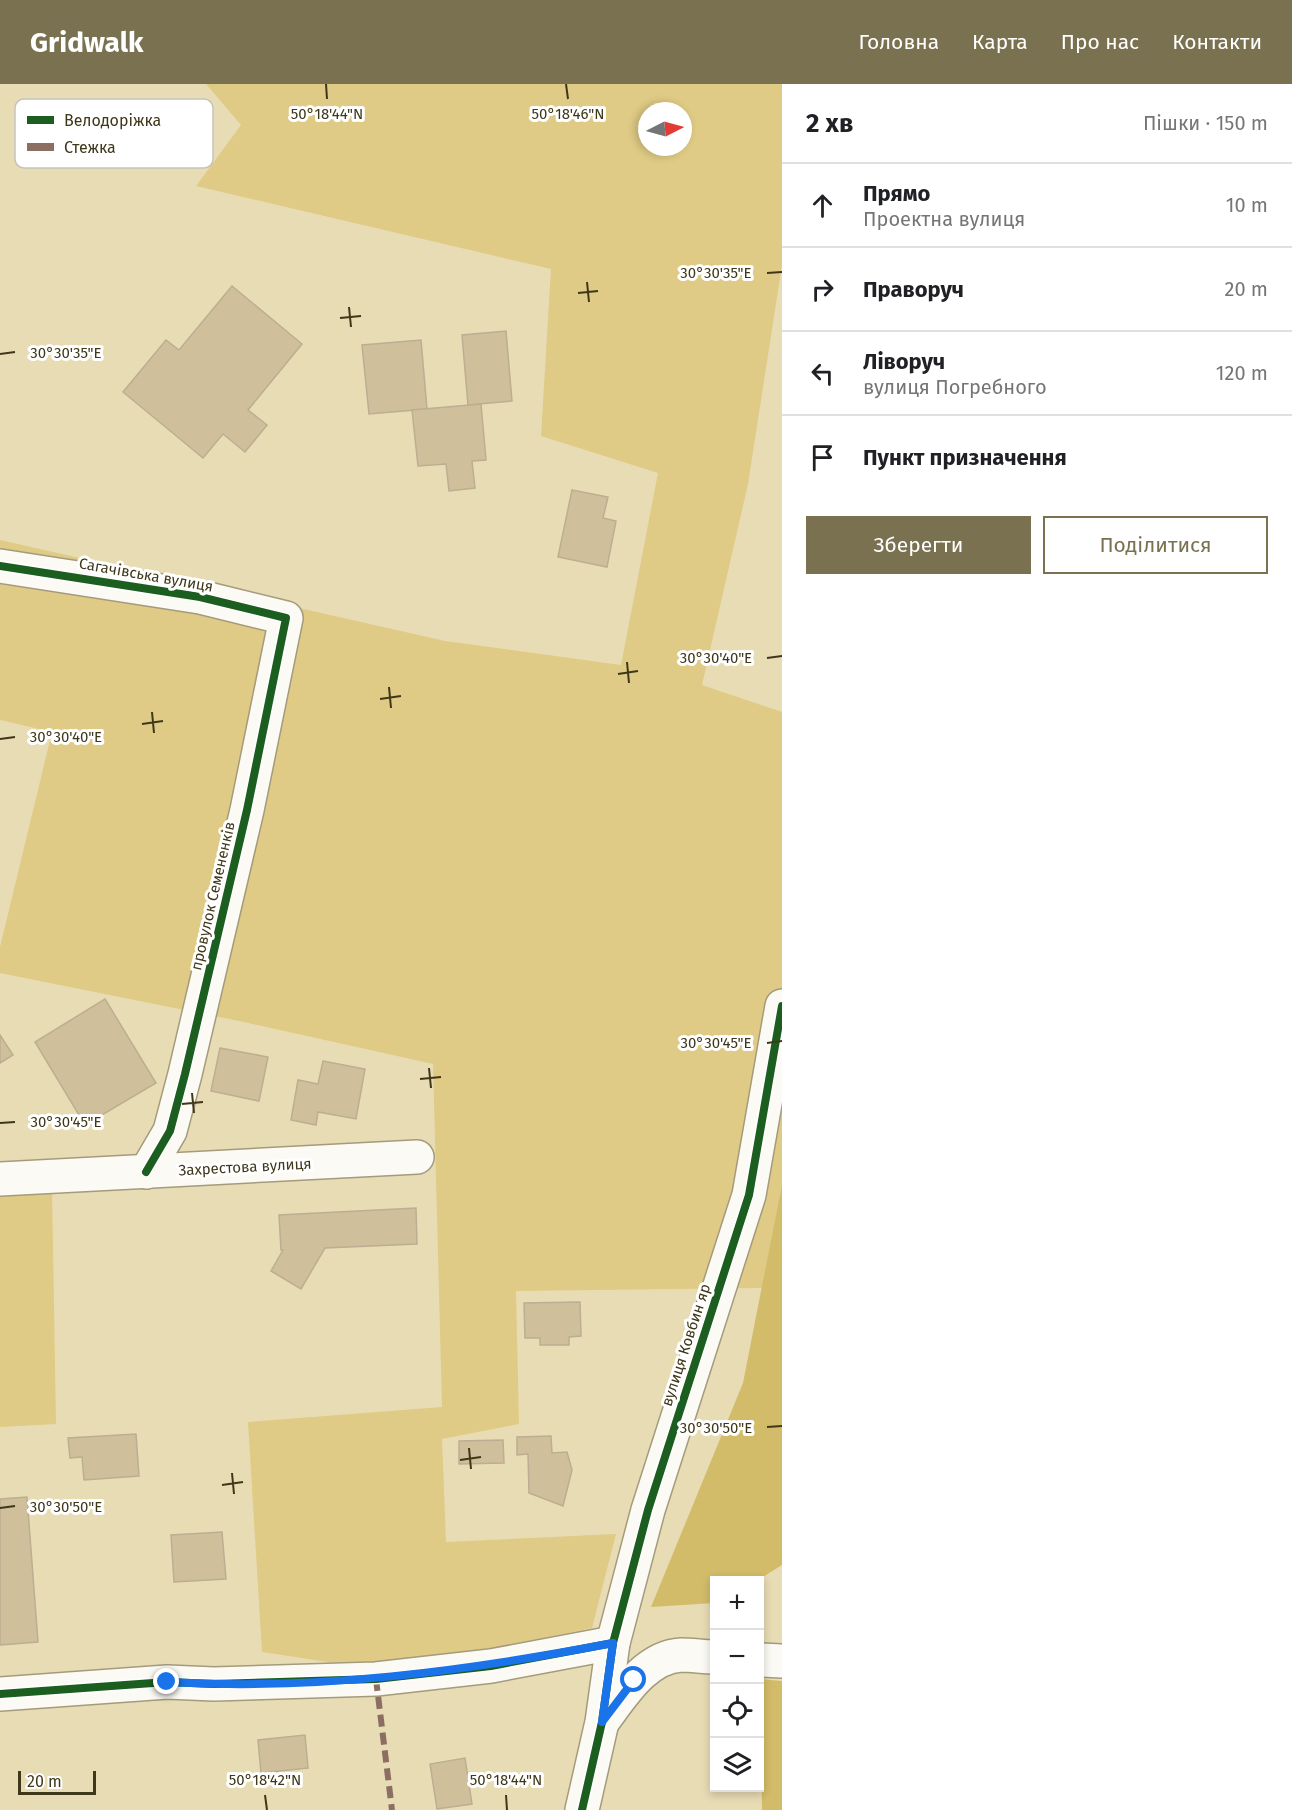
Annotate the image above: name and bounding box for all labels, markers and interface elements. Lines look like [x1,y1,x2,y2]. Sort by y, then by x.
text: Gridwalk [30,26,143,59]
text: Головна [858,29,939,55]
text: Карта [972,29,1028,55]
text: Про нас [1061,29,1139,55]
text: Контакти [1172,29,1262,55]
legend [15,99,213,168]
north arrow [638,102,692,156]
text: 50°18'44"N [291,105,363,123]
text: 50°18'46"N [532,105,604,123]
text: 2 хв [806,108,853,139]
text: Велодоріжка [64,111,161,130]
text: Пішки · 150 m [1143,111,1268,135]
text: Стежка [64,138,116,157]
text: Прямо [863,180,930,207]
icon: ahead [806,189,839,222]
text: 10 m [1226,193,1268,217]
text: Проектна вулиця [863,207,1025,231]
text: 30°30'35"E [680,264,752,282]
icon: right [806,273,839,306]
text: Праворуч [863,276,964,303]
text: 20 m [1225,277,1268,301]
text: 30°30'35"E [30,344,102,362]
text: Ліворуч [863,348,945,375]
icon: left [806,357,839,390]
text: 120 m [1216,361,1268,385]
text: вулиця Погребного [863,375,1047,399]
icon: arrive [806,441,839,474]
text: Пункт призначення [863,444,1067,471]
button: Зберегти [806,516,1031,574]
button: Поділитися [1043,516,1268,574]
street label: Сагачівська вулиця [77,554,215,596]
text: 30°30'40"E [680,649,752,667]
text: 30°30'40"E [30,728,102,746]
street label: провулок Семененків [187,820,239,972]
text: 30°30'45"E [681,1034,752,1052]
text: 30°30'45"E [31,1113,102,1131]
street label: Захрестова вулиця [178,1155,312,1179]
street label: вулиця Ковбин яр [658,1281,714,1409]
text: 30°30'50"E [680,1419,752,1437]
text: 30°30'50"E [30,1498,102,1516]
map controls [710,1576,764,1792]
button: + [710,1576,764,1630]
button: − [710,1630,764,1684]
route start [620,1666,646,1692]
route end [153,1668,179,1694]
button: locate [710,1684,764,1738]
button: layers [710,1738,764,1792]
scale bar [18,1768,96,1796]
text: 50°18'42"N [229,1771,301,1789]
text: 50°18'44"N [470,1771,542,1789]
text: 20 m [27,1772,62,1791]

